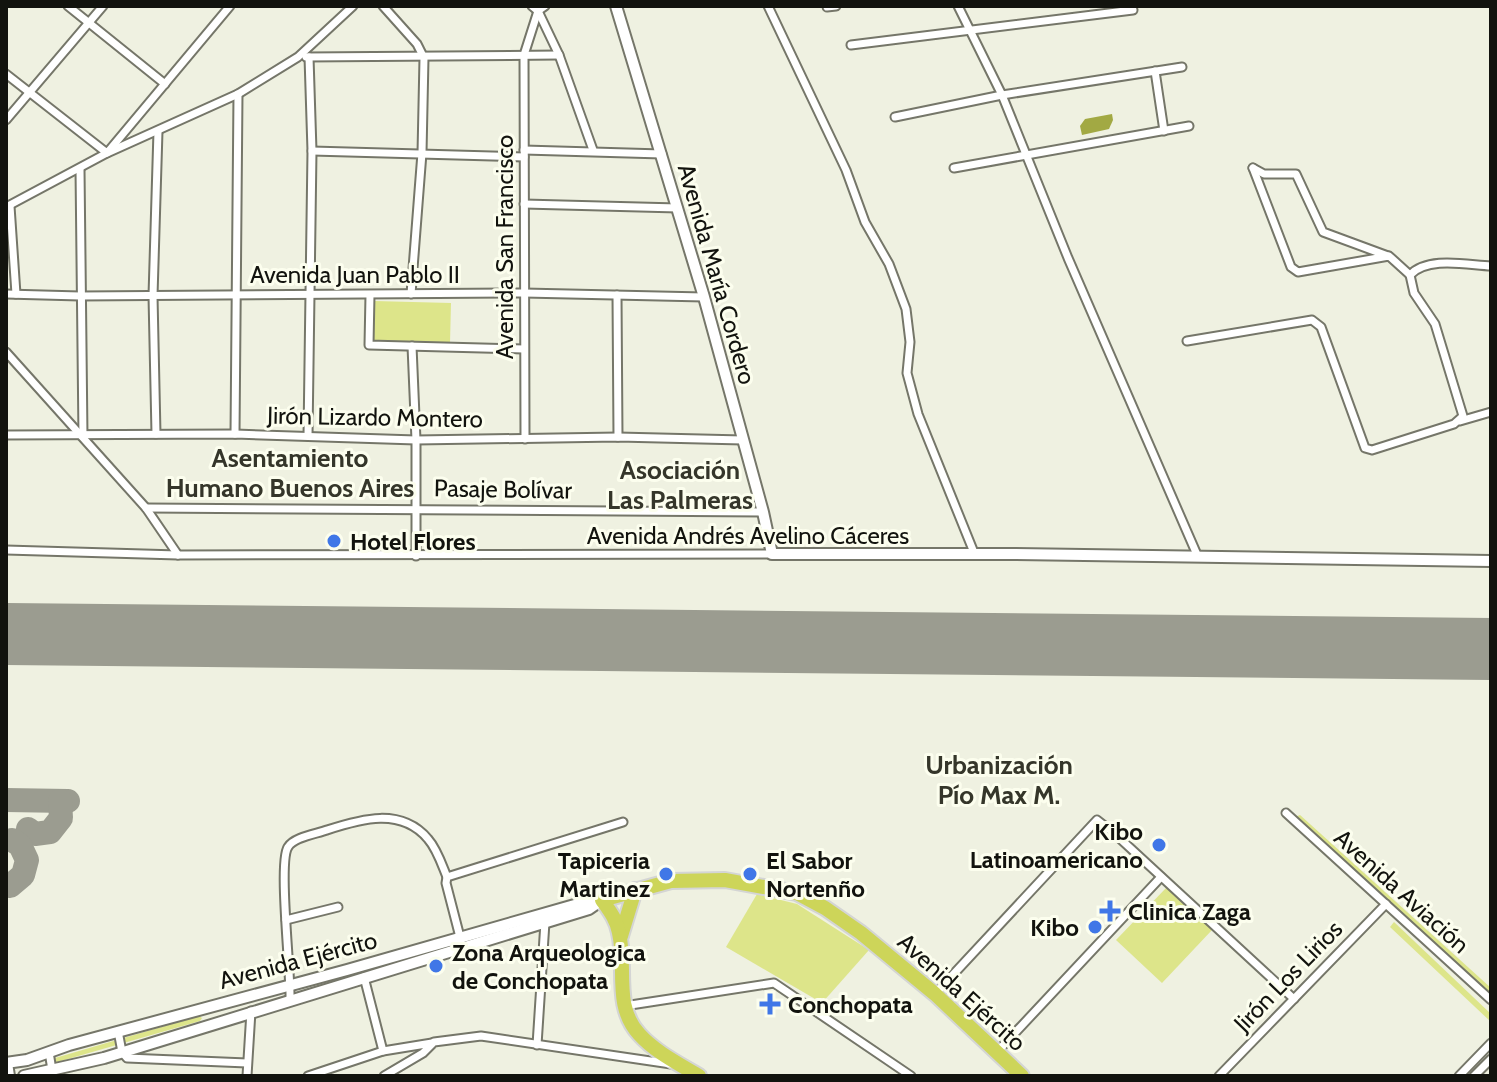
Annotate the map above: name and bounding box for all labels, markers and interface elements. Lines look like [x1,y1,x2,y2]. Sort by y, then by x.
street label: Avenida San Francisco [490,135,519,359]
street label: Avenida María Cordero [672,160,762,388]
street label: Avenida Juan Pablo II [250,260,460,289]
street label: Jirón Lizardo Montero [266,401,483,433]
district label: Asentamiento Humano Buenos Aires [166,442,414,504]
district label: Asociación Las Palmeras [607,454,753,516]
street label: Pasaje Bolívar [434,473,573,505]
street label: Avenida Andrés Avelino Cáceres [587,521,909,550]
place label: Hotel Flores [350,527,476,556]
marker: Hotel Flores [325,532,343,550]
district label: Urbanización Pío Max M. [925,749,1073,811]
place label: Kibo Latinoamericano [970,817,1143,874]
street label: Avenida Aviación [1329,823,1475,959]
marker: Kibo Latinoamericano [1150,836,1168,854]
place label: Tapiceria Martinez [558,846,650,903]
place label: El Sabor Nortenño [766,846,865,903]
marker: Tapiceria Martinez [657,865,675,883]
marker: El Sabor Nortenño [741,865,759,883]
place label: Clinica Zaga [1128,897,1251,926]
marker: Clinica Zaga [1099,900,1121,922]
place label: Kibo [1030,913,1079,942]
street label: Jirón Los Lirios [1227,914,1348,1038]
marker: Kibo [1086,918,1104,936]
street label: Avenida Ejército [216,925,380,995]
street label: Avenida Ejército [892,927,1032,1057]
place label: Zona Arqueologica de Conchopata [452,938,646,995]
marker: Zona Arqueologica de Conchopata [427,957,445,975]
place label: Conchopata [788,990,913,1019]
marker: Conchopata [759,993,781,1015]

